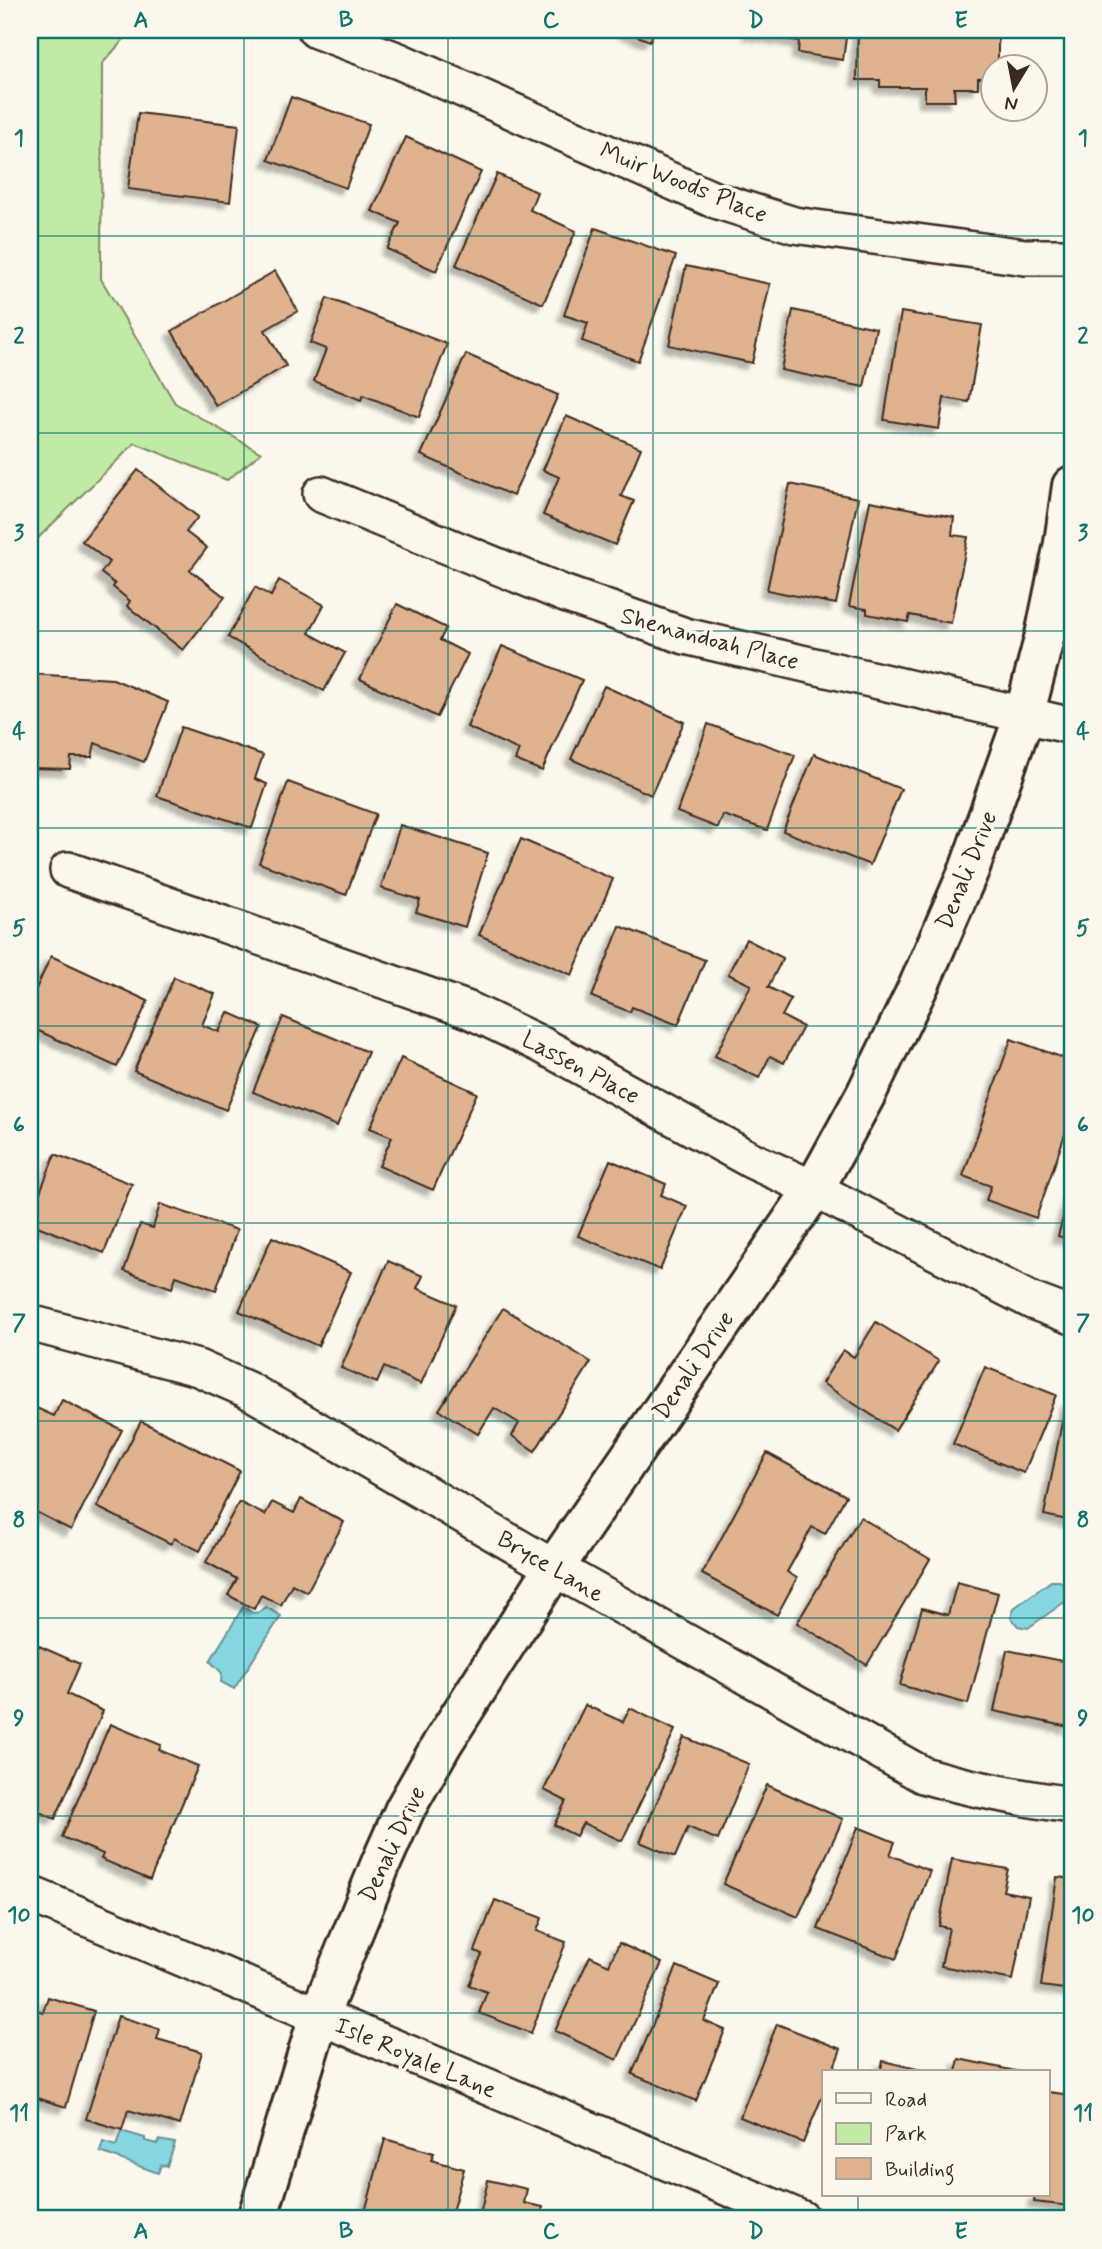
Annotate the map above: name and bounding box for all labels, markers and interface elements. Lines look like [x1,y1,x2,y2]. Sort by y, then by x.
text: A [133,6,149,36]
text: B [339,6,354,36]
text: C [543,6,560,36]
text: D [748,6,764,36]
text: E [954,6,968,36]
north arrow [979,52,1050,122]
text: N [1003,90,1020,117]
text: 1 [14,124,24,154]
text: 1 [1078,124,1088,154]
street label: Muir Woods Place [595,136,772,231]
text: 2 [13,322,25,352]
text: 2 [1077,322,1089,352]
text: 3 [14,519,25,549]
text: 3 [1078,519,1089,549]
street label: Shenandoah Place [617,601,802,678]
text: 4 [12,717,26,747]
text: 4 [1076,717,1090,747]
street label: Denali Drive [930,807,1005,934]
text: 5 [12,914,26,944]
text: 5 [1076,914,1090,944]
street label: Lassen Place [516,1024,645,1112]
text: 6 [13,1111,25,1141]
text: 6 [1077,1111,1089,1141]
street label: Denali Drive [646,1305,742,1426]
text: 7 [12,1309,26,1339]
text: 7 [1076,1309,1090,1339]
text: 8 [13,1506,25,1536]
text: 8 [1077,1506,1089,1536]
street label: Bryce Lane [491,1524,609,1610]
text: 9 [13,1704,25,1734]
text: 9 [1077,1704,1089,1734]
street label: Denali Drive [353,1781,434,1908]
text: 10 [7,1901,31,1931]
text: 10 [1071,1901,1095,1931]
street label: Isle Royale Lane [330,2010,501,2106]
legend [822,2070,1050,2196]
text: Road [885,2086,927,2114]
text: 11 [9,2099,29,2129]
text: 11 [1073,2099,1093,2129]
text: Park [885,2120,927,2148]
text: Building [885,2156,955,2186]
text: A [133,2217,149,2247]
text: B [339,2217,354,2247]
text: C [543,2217,560,2247]
text: D [748,2217,764,2247]
text: E [954,2217,968,2247]

